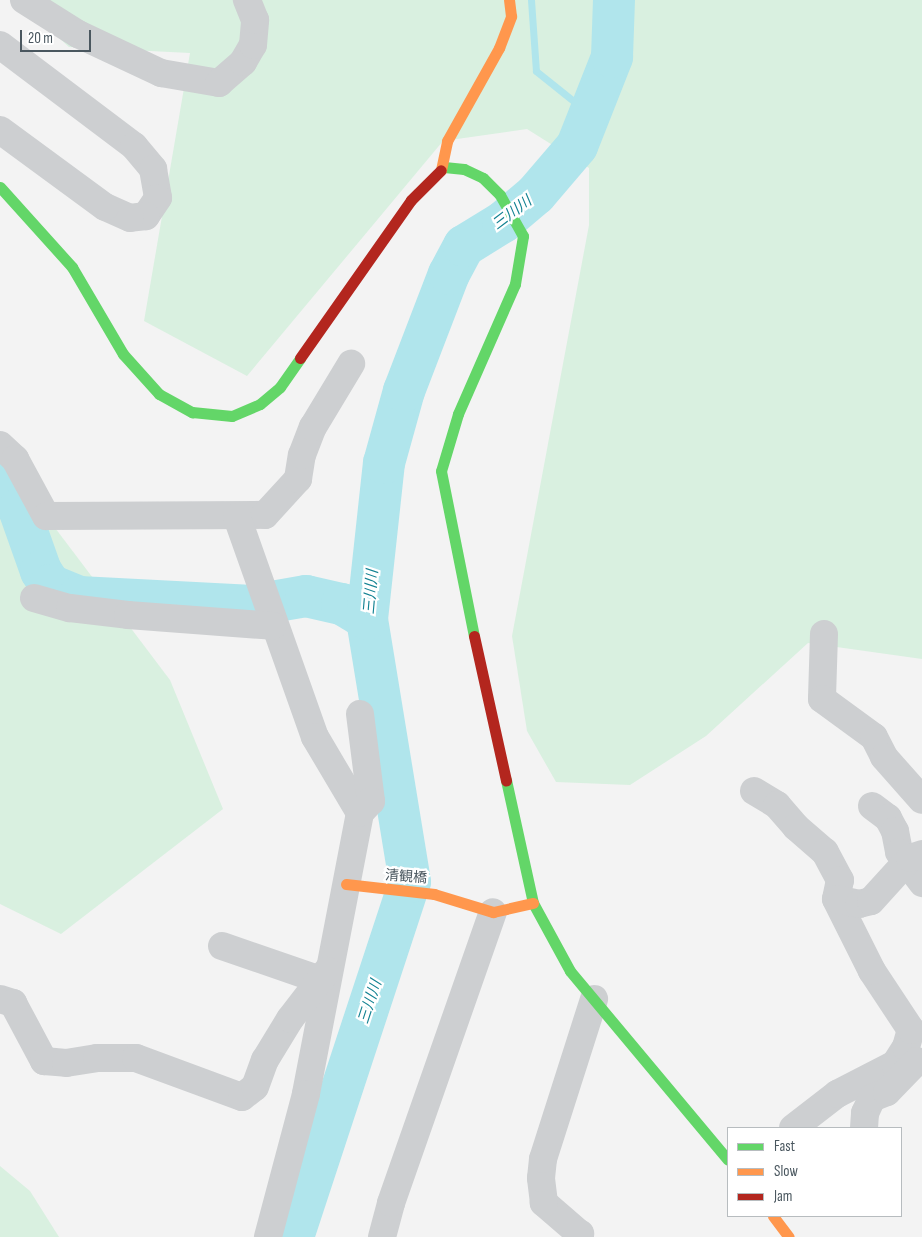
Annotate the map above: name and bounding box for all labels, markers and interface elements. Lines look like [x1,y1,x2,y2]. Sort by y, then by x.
scale bar [22,20,94,52]
text: 20 m [28,29,53,48]
water label: 三川川 [489,192,535,234]
water label: 三川川 [360,569,382,615]
street label: 清観橋 [384,867,428,887]
water label: 三川川 [354,978,386,1026]
legend [727,1127,902,1217]
text: Fast [774,1137,795,1156]
text: Slow [774,1162,798,1181]
text: Jam [774,1187,792,1206]

